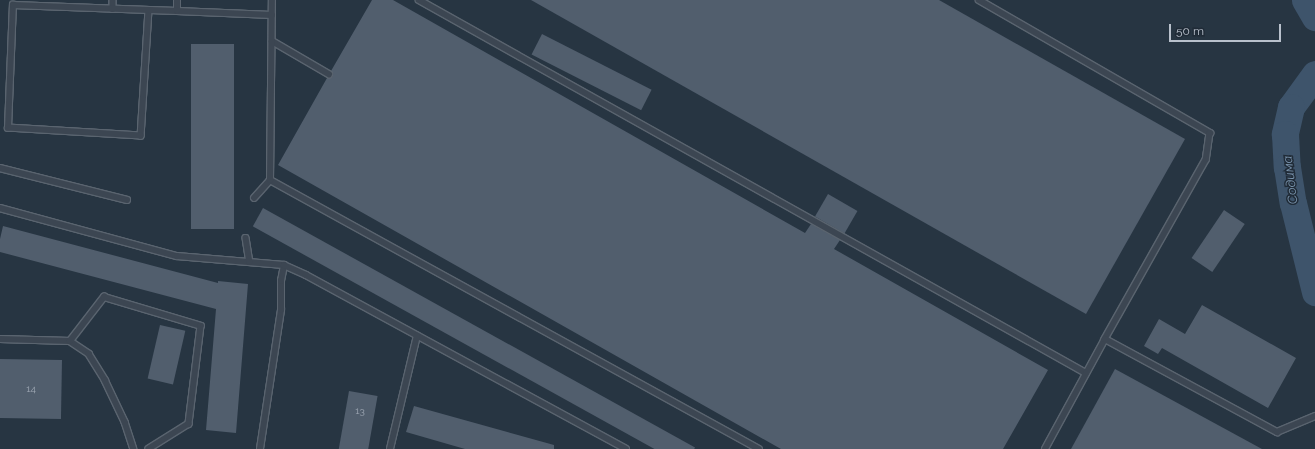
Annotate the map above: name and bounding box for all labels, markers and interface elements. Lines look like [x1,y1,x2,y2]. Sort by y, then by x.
scale bar [1171,16,1283,42]
text: 50 m [1176,24,1204,38]
water label: Содима [1280,155,1302,205]
house number: 14 [26,383,36,395]
house number: 13 [355,405,365,417]

